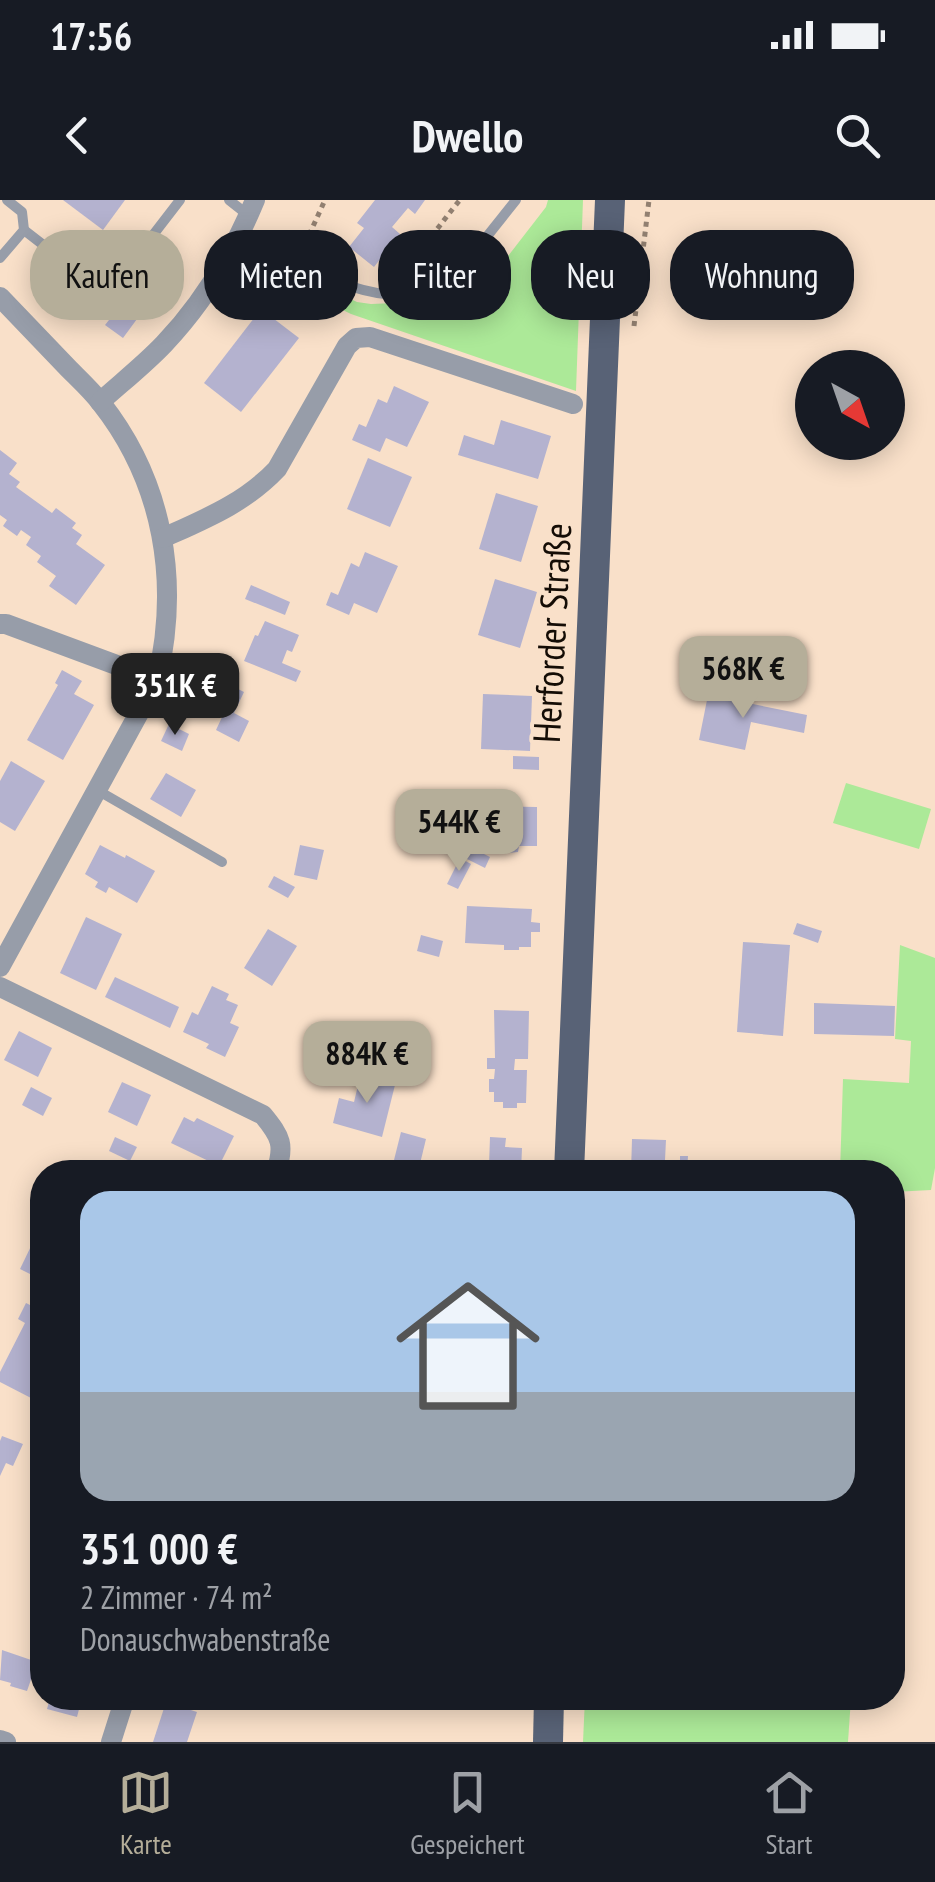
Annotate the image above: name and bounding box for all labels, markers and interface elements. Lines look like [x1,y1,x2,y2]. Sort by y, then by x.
text: 17:56 [50,11,132,60]
text: Dwello [412,106,523,164]
icon: back [50,108,105,163]
icon: search [830,108,885,163]
chip: Kaufen [30,230,184,320]
chip: Mieten [204,230,358,320]
chip: Filter [378,230,511,320]
chip: Neu [531,230,650,320]
chip: Wohnung [670,230,854,320]
north arrow [795,350,905,460]
map controls [795,350,905,460]
street label: Herforder Straße [521,522,581,744]
pin: 568K € [662,636,824,721]
text: 568K € [701,647,785,689]
pin: 351K € [94,653,256,738]
text: 351K € [133,664,217,706]
pin: 544K € [378,789,540,874]
text: 544K € [417,800,501,842]
pin: 884K € [286,1021,448,1106]
text: 884K € [325,1032,409,1074]
icon: home [378,1256,558,1436]
text: 351 000 € [80,1521,238,1576]
text: 2 Zimmer · 74 m² [80,1576,273,1618]
text: Donauschwabenstraße [80,1618,331,1660]
tab: Karte [118,1765,173,1862]
tab: Gespeichert [410,1765,525,1862]
tab: Start [762,1765,817,1862]

